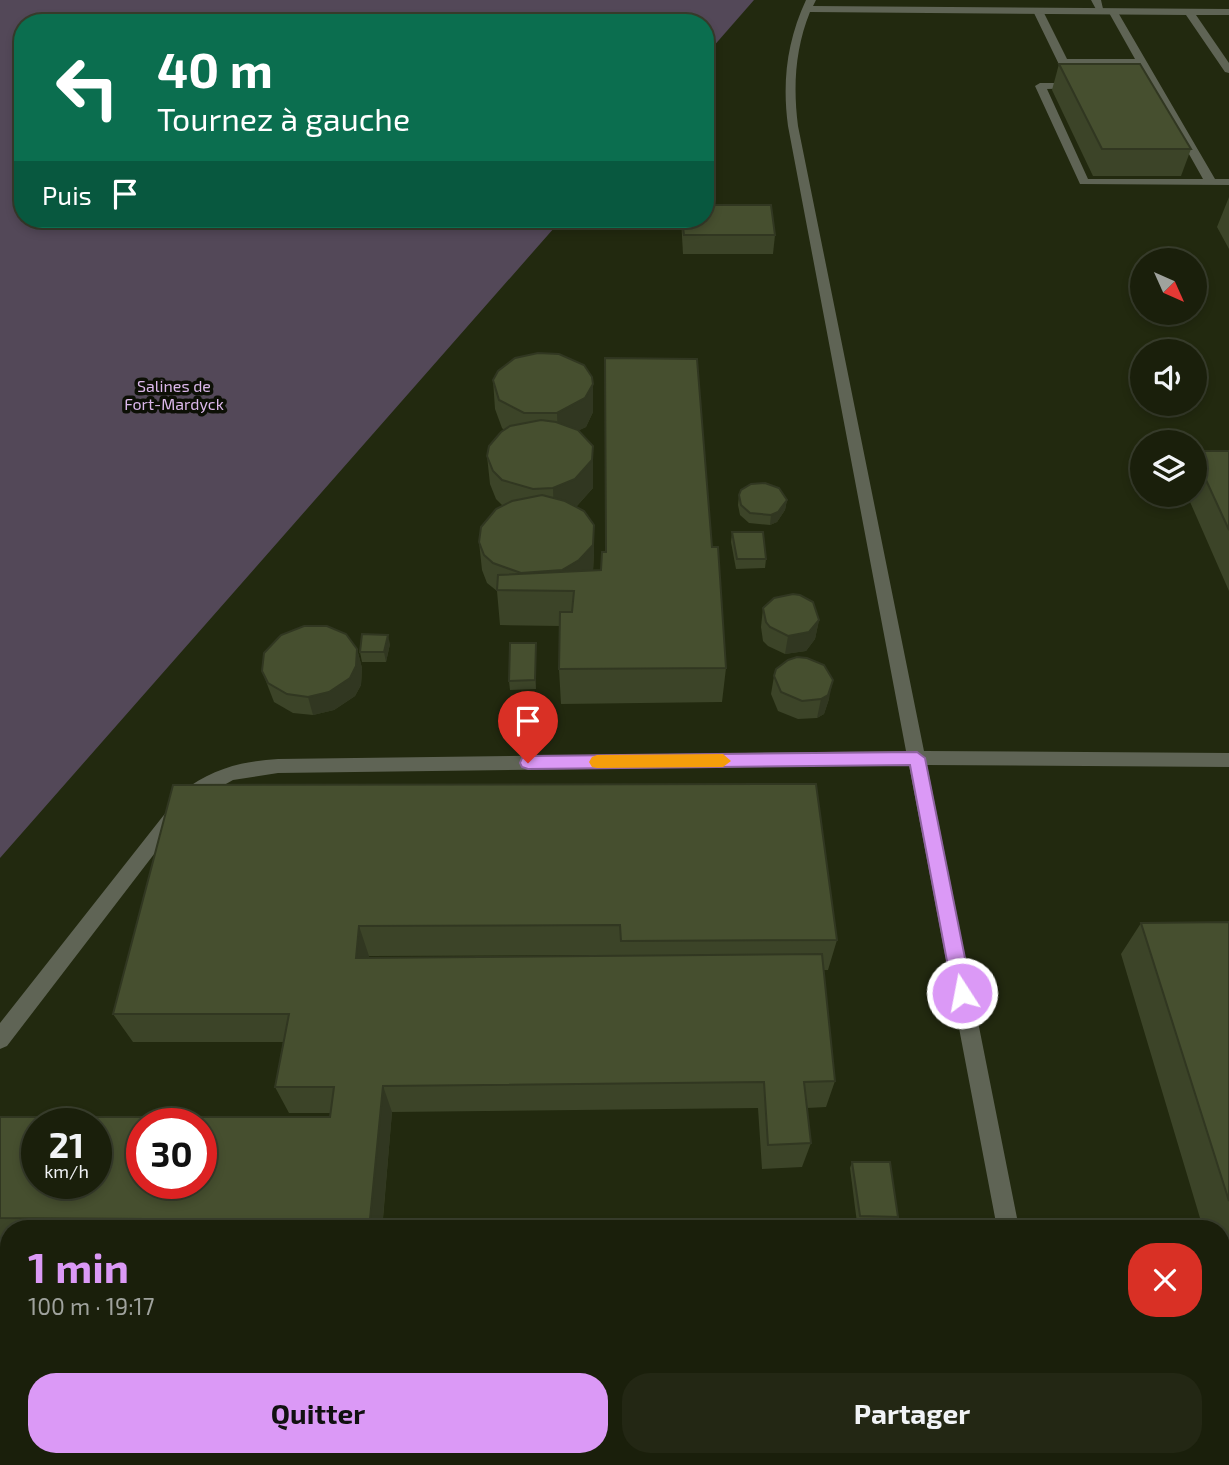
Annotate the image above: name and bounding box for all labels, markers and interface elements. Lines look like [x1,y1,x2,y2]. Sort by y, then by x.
text: 40 m [157,39,273,98]
icon: left [42,42,133,133]
text: Tournez à gauche [157,99,410,137]
icon: arrive [106,175,144,213]
text: Puis [42,179,92,210]
north arrow [1130,248,1208,326]
map controls [1130,248,1207,507]
button: sound [1130,339,1207,416]
park label: Salines de Fort-Mardyck [124,376,224,413]
button: layers [1130,430,1207,507]
pin [498,691,558,763]
icon: arrive [509,702,547,740]
position arrow [925,956,999,1030]
speed limit sign: 30 [126,1108,217,1199]
text: 21 [49,1123,84,1165]
text: km/h [44,1160,89,1182]
text: 1 min [28,1241,129,1291]
button: close [1128,1243,1202,1317]
text: 100 m · 19:17 [28,1292,155,1320]
button: Quitter [28,1373,608,1453]
button: Partager [622,1373,1202,1453]

